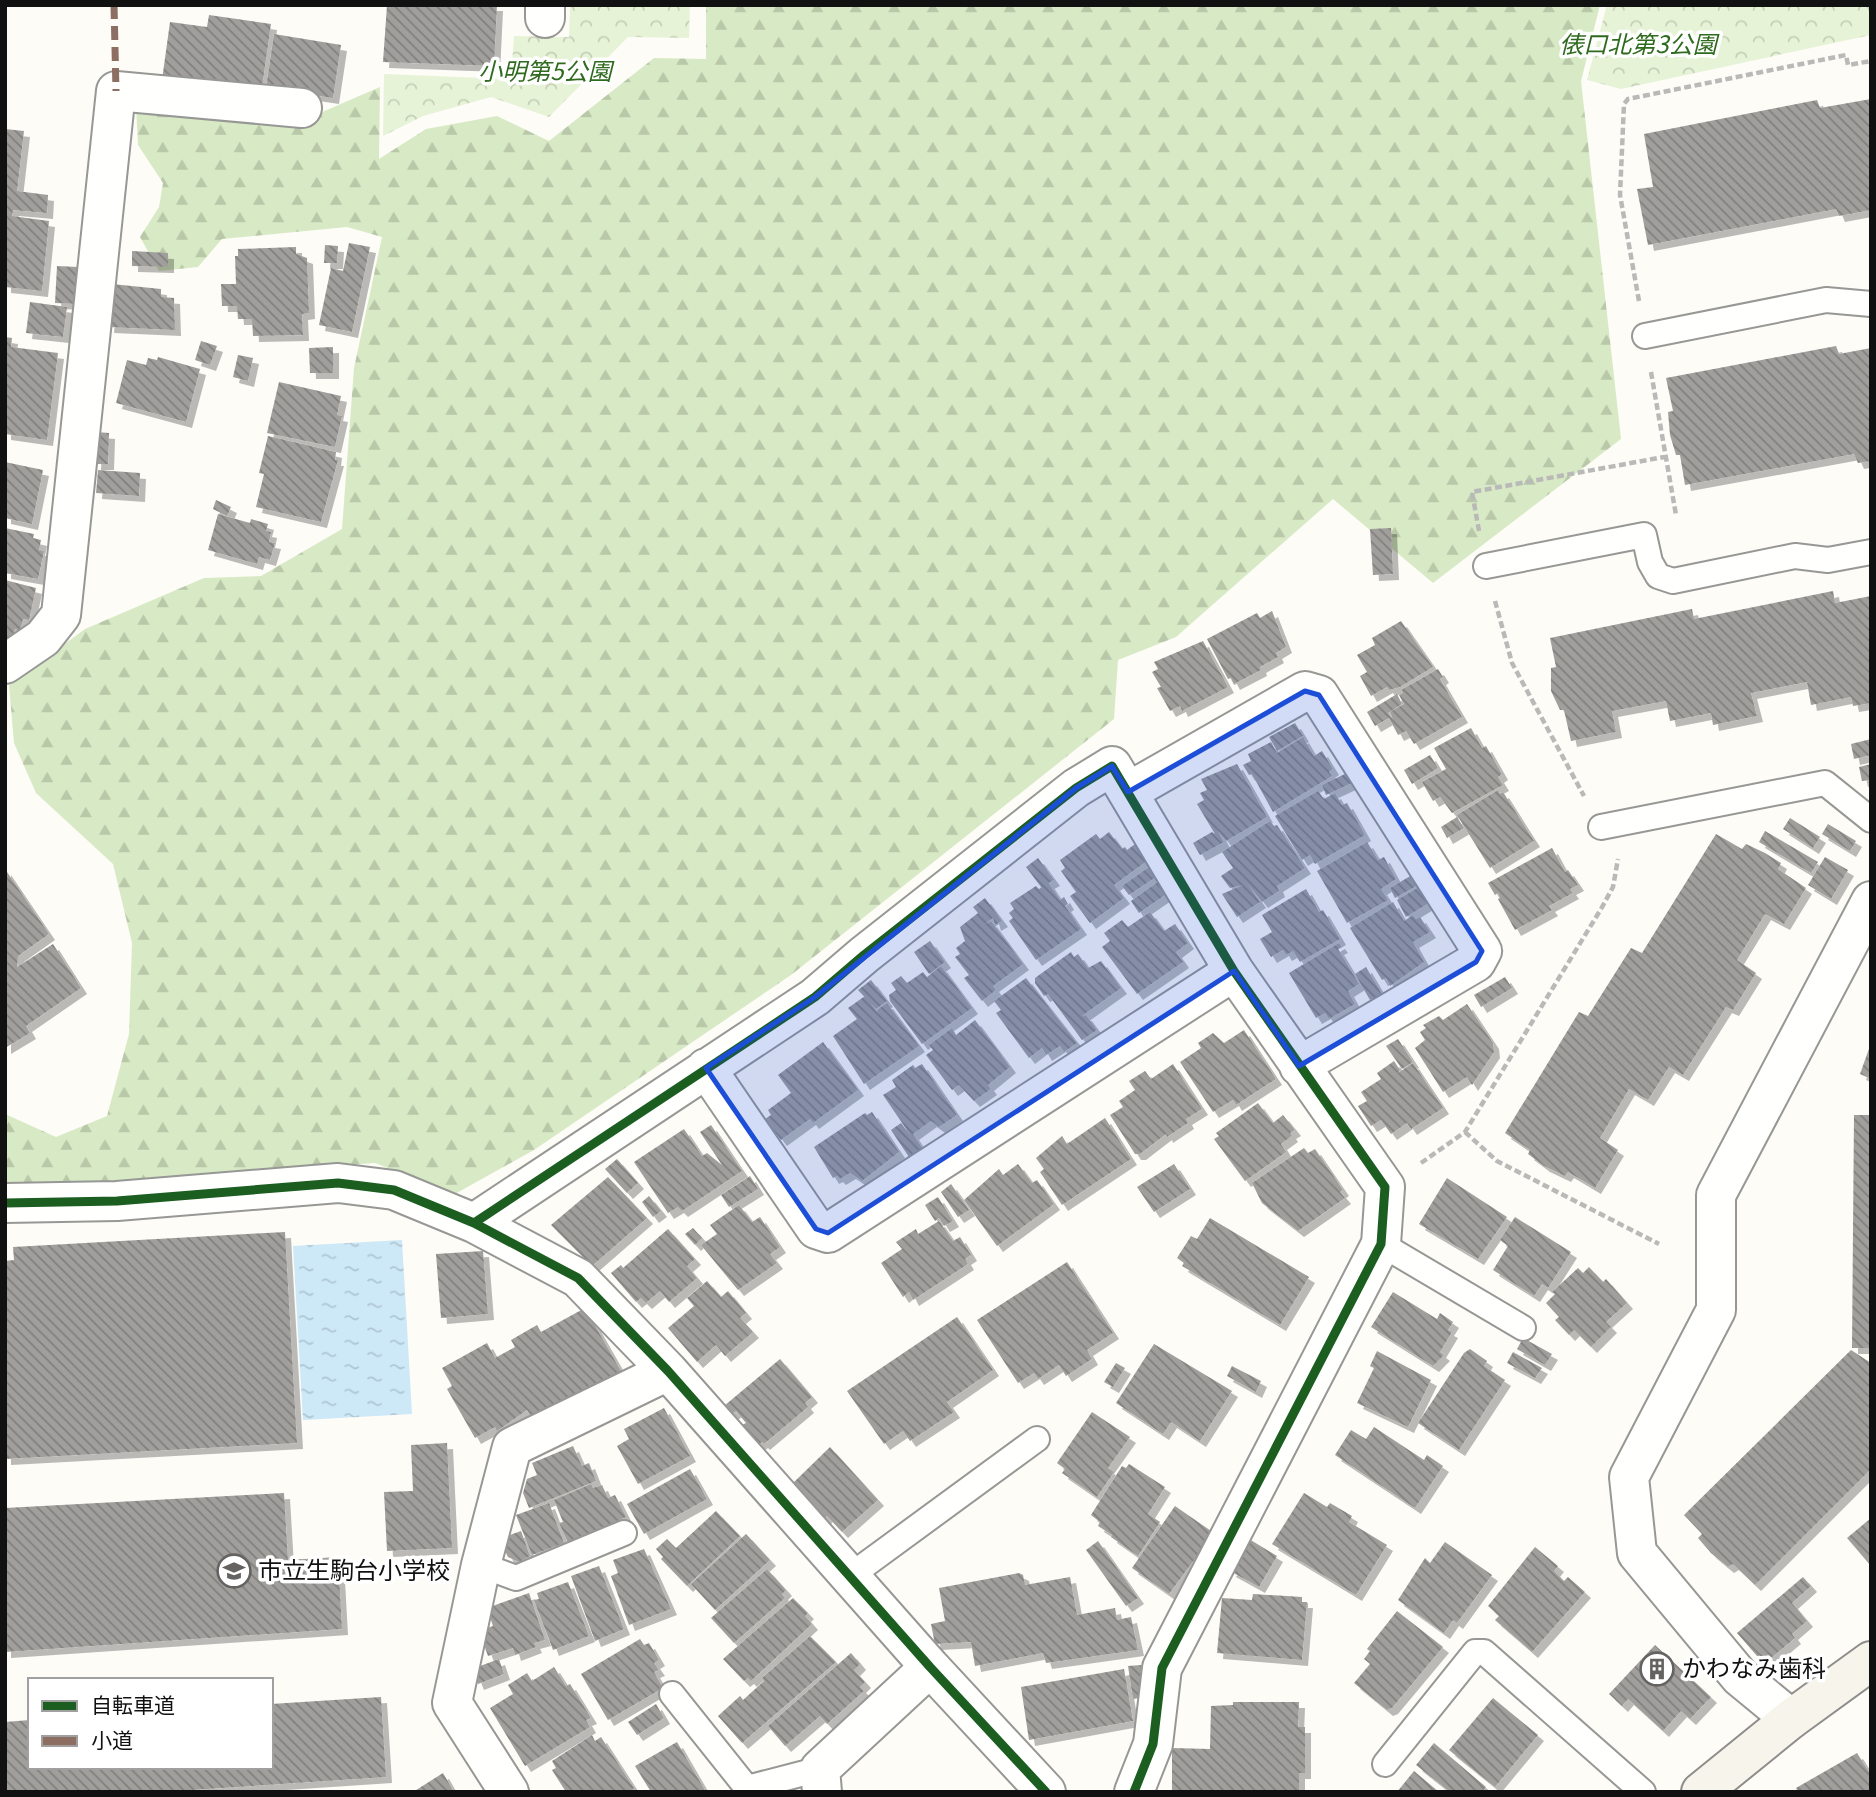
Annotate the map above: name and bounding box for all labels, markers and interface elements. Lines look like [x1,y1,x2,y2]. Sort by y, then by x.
park label: 俵口北第3公園 [1559,25,1720,60]
park label: 小明第5公園 [478,52,615,87]
place label: 市立生駒台小学校 [258,1551,450,1586]
school or university icon: 市立生駒台小学校 [215,1552,253,1590]
place label: かわなみ歯科 [1682,1649,1826,1684]
building icon: かわなみ歯科 [1638,1650,1676,1688]
legend [28,1678,273,1769]
text: 自転車道 [91,1689,175,1719]
text: 小道 [91,1724,133,1754]

